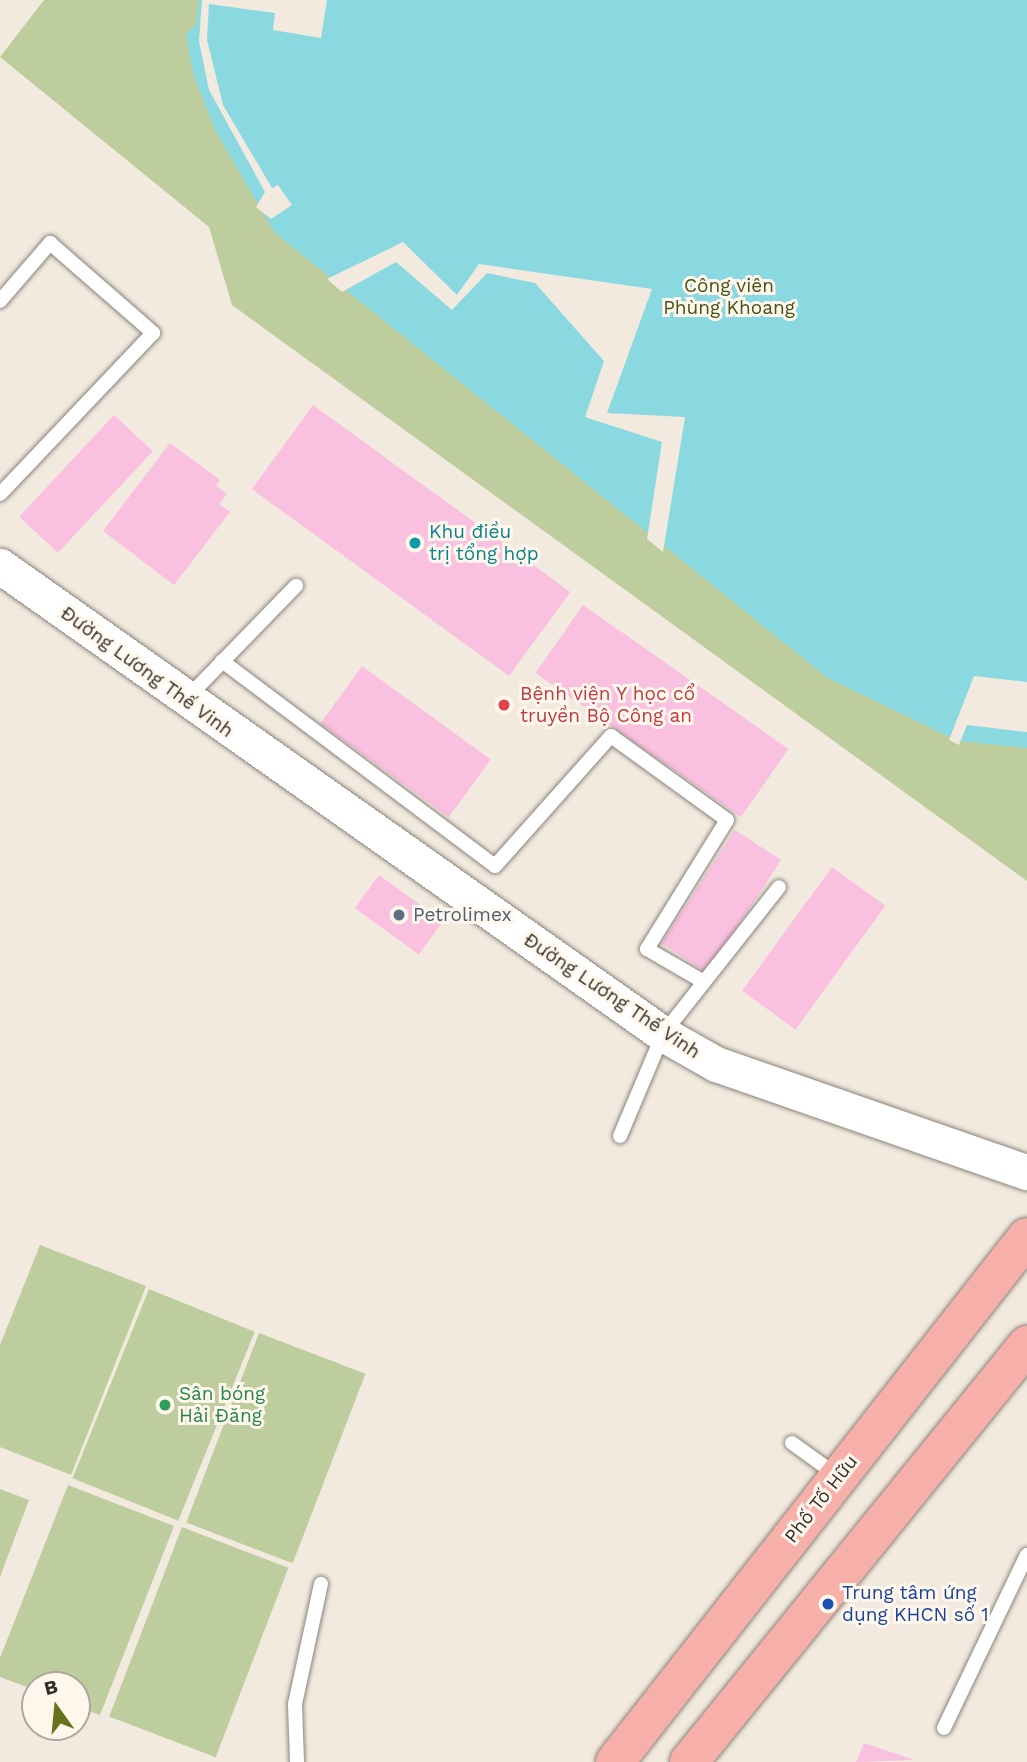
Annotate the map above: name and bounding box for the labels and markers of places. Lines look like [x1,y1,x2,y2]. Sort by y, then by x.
place label: Khu điều trị tổng hợp [429,521,539,565]
marker: Khu điều trị tổng hợp [407,535,423,551]
place label: Bệnh viện Y học cổ truyền Bộ Công an [520,683,697,727]
marker: Bệnh viện Y học cổ truyền Bộ Công an [494,695,514,715]
place label: Petrolimex [413,904,512,926]
marker: Petrolimex [391,907,407,923]
place label: Sân bóng Hải Đăng [179,1383,265,1427]
marker: Sân bóng Hải Đăng [157,1397,173,1413]
place label: Trung tâm ứng dụng KHCN số 1 [842,1582,989,1626]
marker: Trung tâm ứng dụng KHCN số 1 [820,1596,836,1612]

